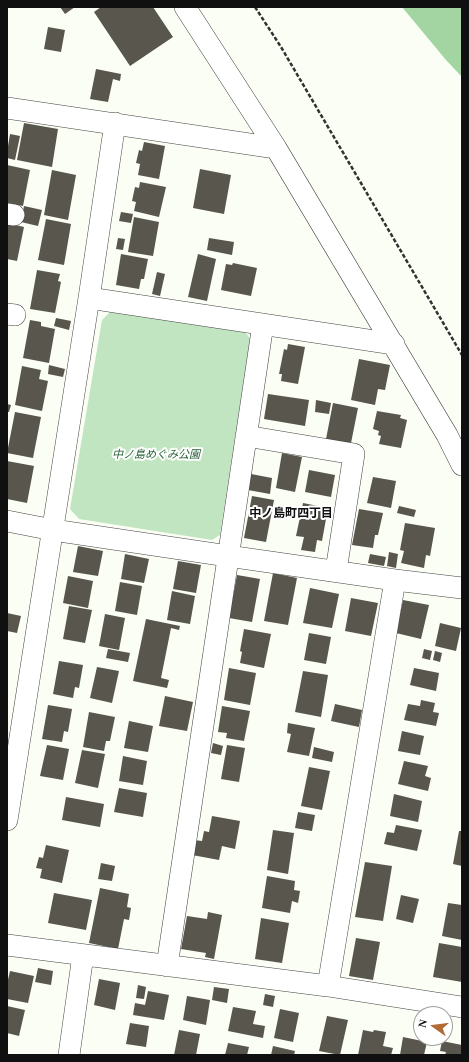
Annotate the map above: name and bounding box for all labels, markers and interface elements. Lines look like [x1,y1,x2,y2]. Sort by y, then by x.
park label: 中ノ島めぐみ公園 [112,447,200,461]
district label: 中ノ島町四丁目 [249,505,333,519]
north arrow [413,1006,453,1046]
text: N [416,1018,429,1029]

